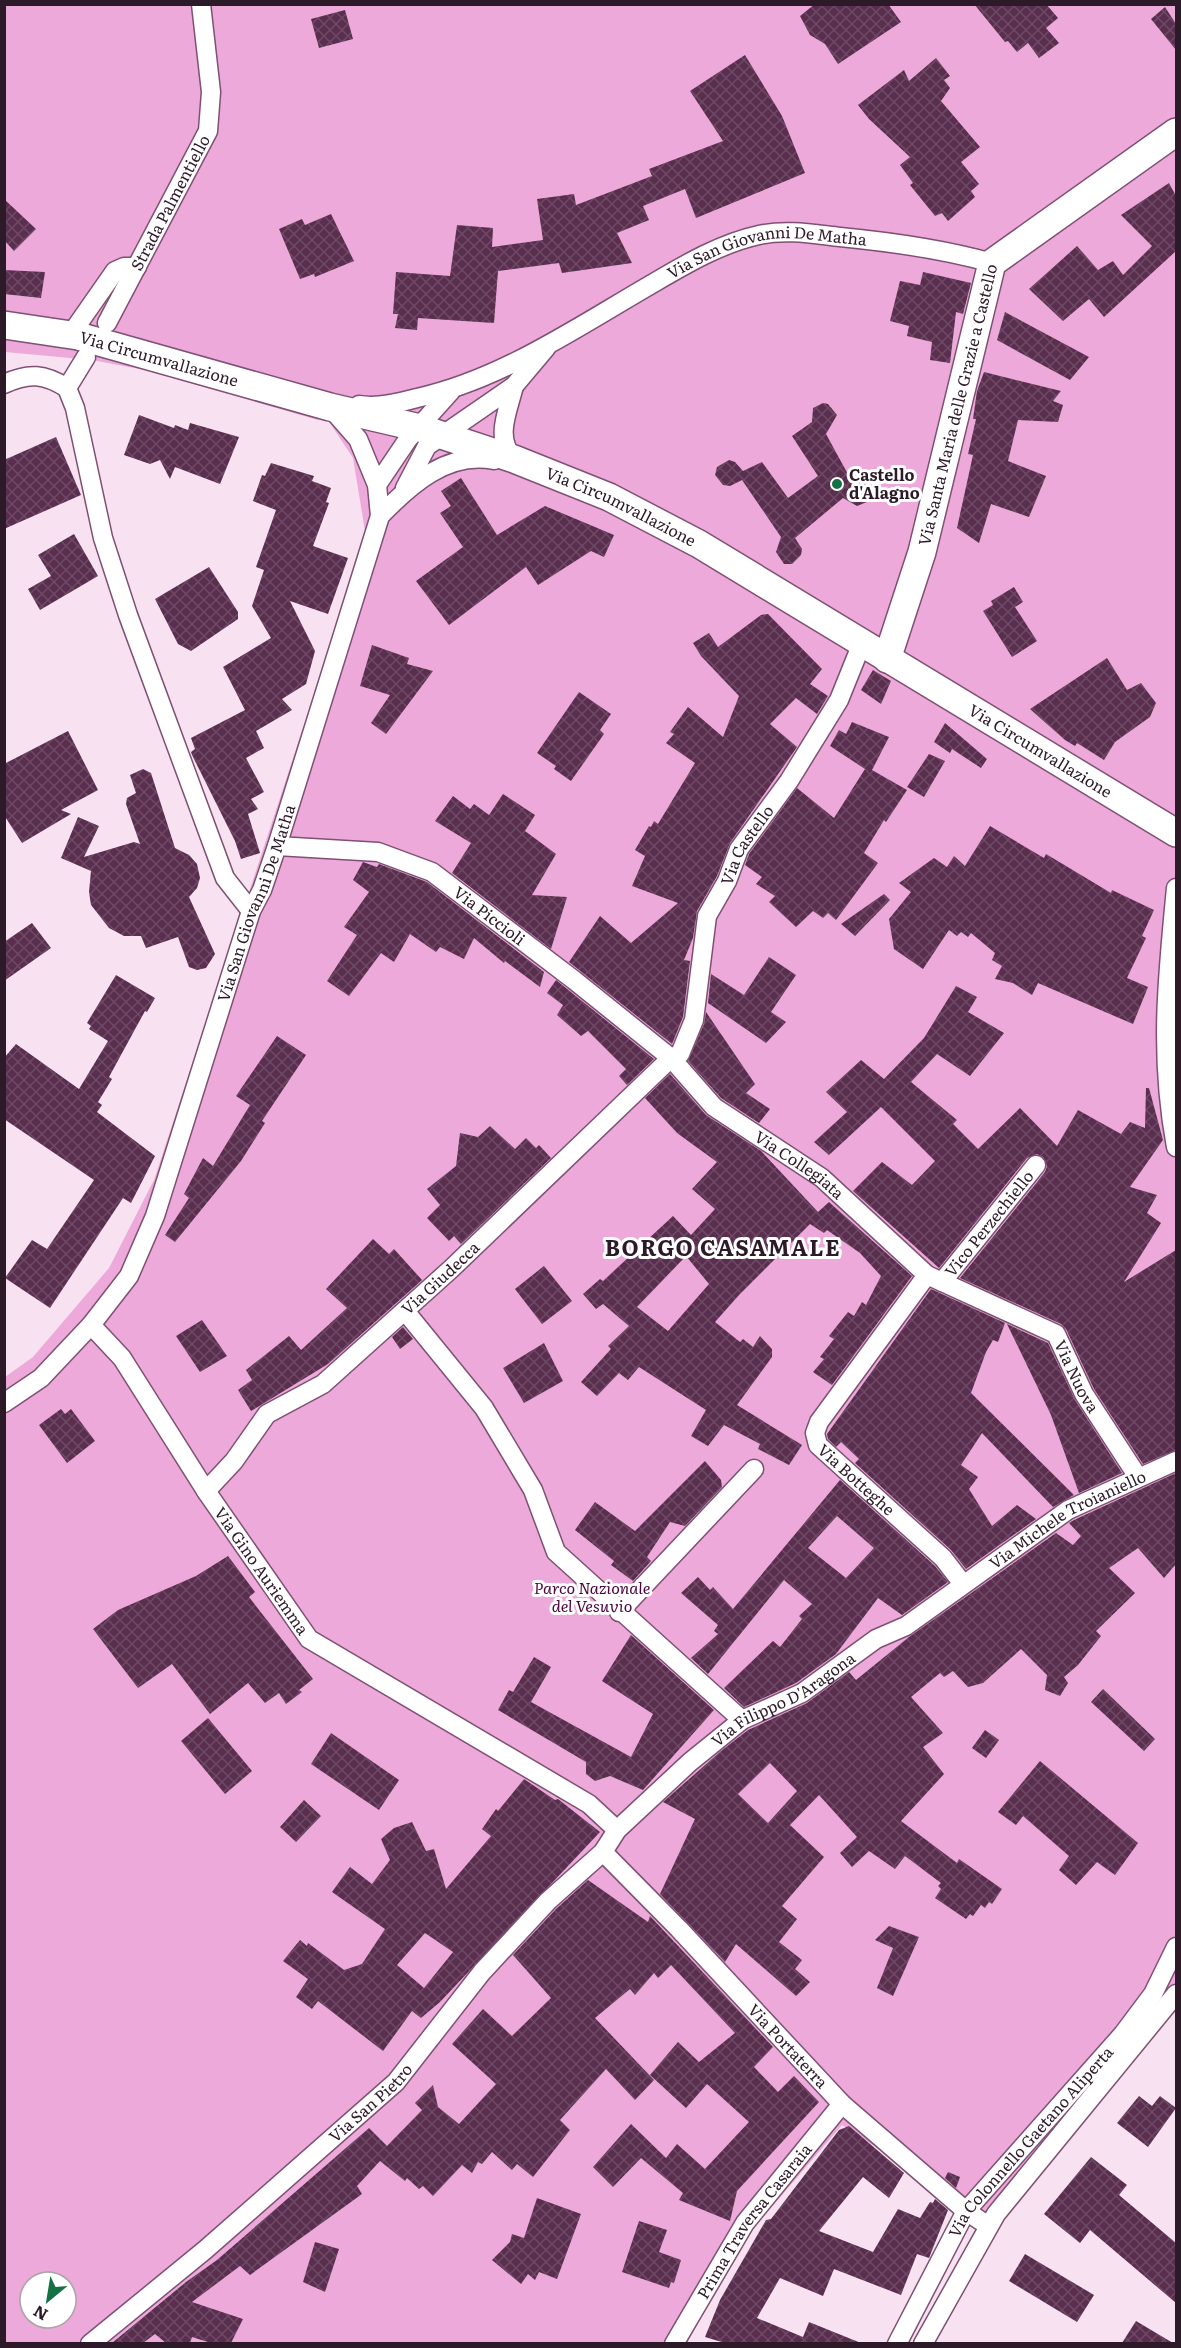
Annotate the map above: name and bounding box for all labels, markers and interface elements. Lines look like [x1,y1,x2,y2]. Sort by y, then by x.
street label: Strada Palmentiello [124,130,215,274]
street label: Via San Giovanni De Matha [662,219,869,284]
street label: Via Santa Maria delle Grazie a Castello [911,261,1002,548]
street label: Via Circumvallazione [77,324,242,392]
street label: Via Circumvallazione [542,460,701,552]
place label: Castello d'Alagno [849,462,920,504]
marker: Castello d'Alagno [830,477,844,491]
street label: Via Circumvallazione [964,697,1117,803]
street label: Via Castello [714,799,779,888]
street label: Via San Giovanni De Matha [210,801,300,1004]
street label: Via Piccioli [449,880,531,950]
street label: Via Collegiata [750,1124,851,1204]
street label: Vico Perzechiello [938,1164,1038,1281]
district label: BORGO CASAMALE [605,1230,841,1263]
street label: Via Giudecca [395,1235,484,1320]
street label: Via Nuova [1049,1336,1106,1417]
street label: Via Botteghe [813,1437,901,1520]
street label: Via Michele Troianiello [983,1463,1149,1574]
street label: Via Gino Auriemma [209,1502,316,1640]
park label: Parco Nazionale del Vesuvio [534,1575,650,1617]
street label: Via Filippo D'Aragona [705,1645,860,1752]
street label: Via Portaterra [743,1998,834,2093]
street label: Via Colonnello Gaetano Aliperta [941,2040,1118,2241]
street label: Via San Pietro [323,2058,417,2147]
street label: Prima Traversa Casaraia [690,2137,817,2303]
north arrow [18,2270,78,2330]
text: N [28,2300,52,2328]

